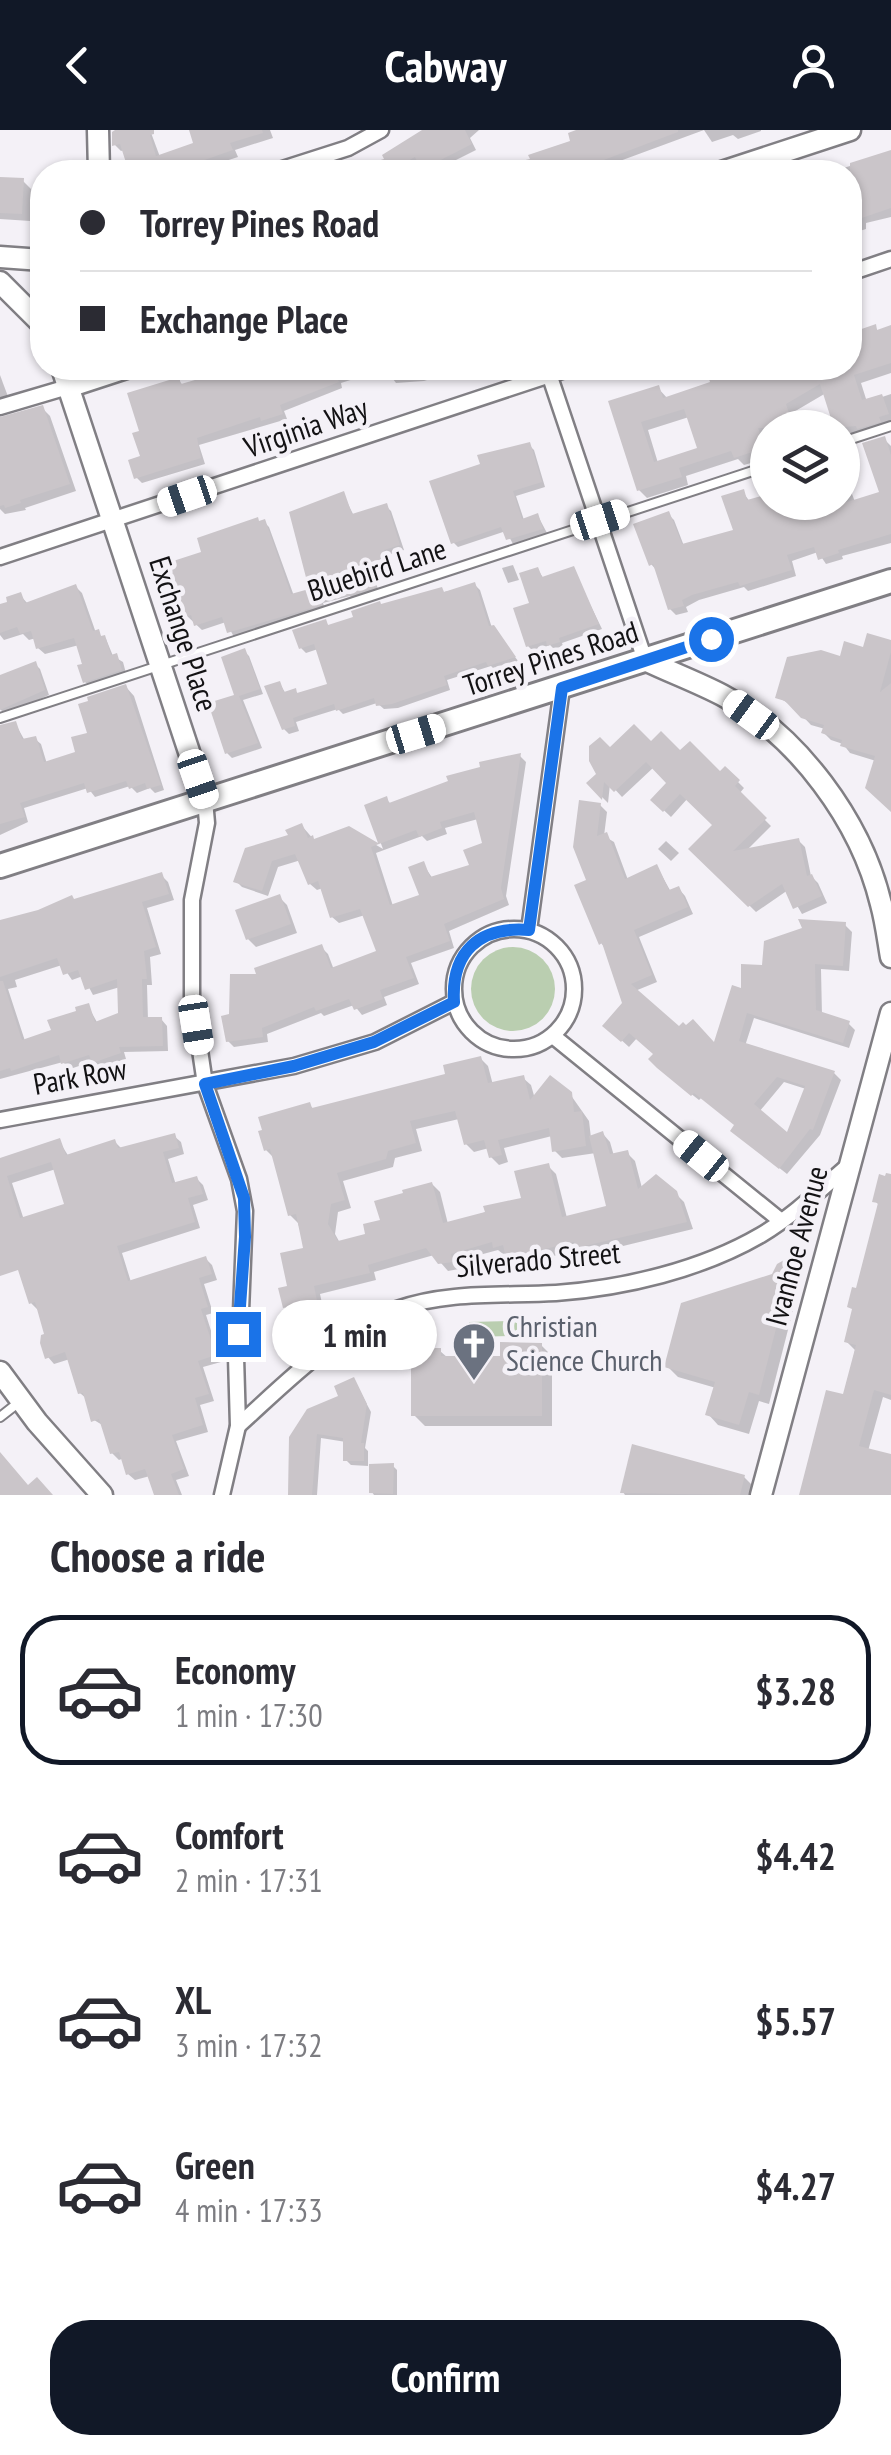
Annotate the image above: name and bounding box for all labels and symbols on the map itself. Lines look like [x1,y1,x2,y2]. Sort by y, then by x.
street label: Virginia Way [238,387,373,466]
car [154,472,220,520]
car [567,496,633,544]
street label: Bluebird Lane [302,528,451,609]
street label: Exchange Place [141,551,228,716]
street label: Torrey Pines Road [458,611,643,704]
route start [689,617,734,662]
car [718,685,784,745]
car [383,711,449,757]
car [174,746,222,812]
car [176,993,216,1057]
street label: Park Row [30,1048,130,1103]
car [668,1125,734,1187]
street label: Ivanhoe Avenue [756,1161,836,1330]
street label: Silverado Street [454,1232,623,1285]
callout: 1 min [273,1299,438,1369]
place label: Christian Science Church [506,1306,663,1379]
route end [216,1312,261,1357]
church icon: Christian Science Church [451,1321,497,1382]

